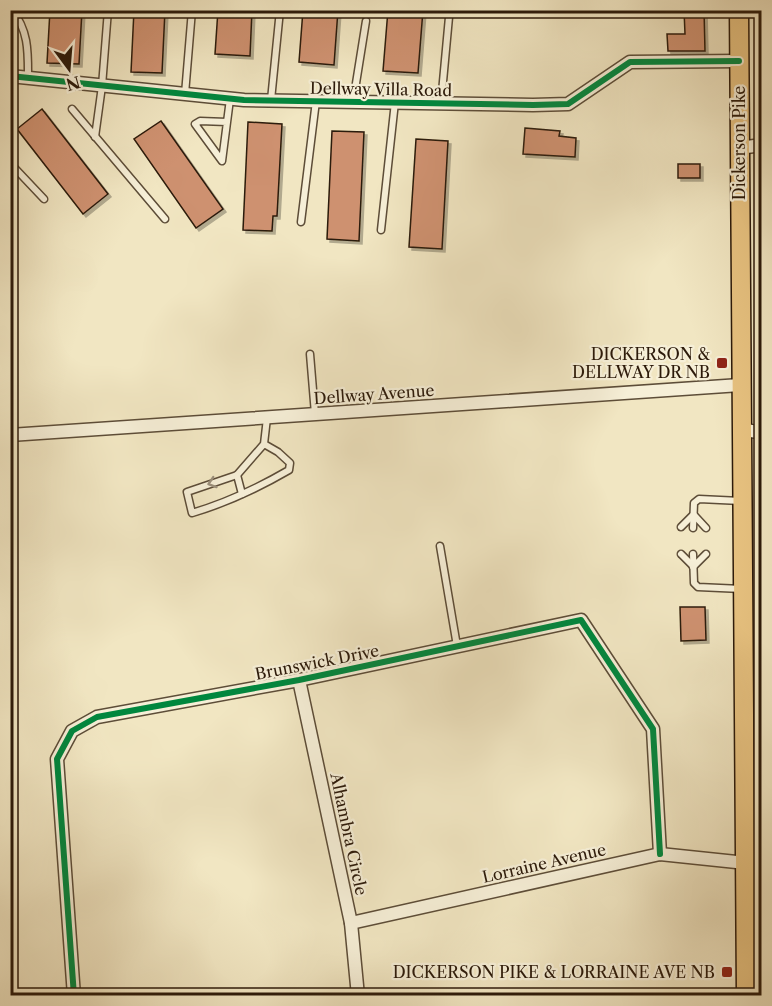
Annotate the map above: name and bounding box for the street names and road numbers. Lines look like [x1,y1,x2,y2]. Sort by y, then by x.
street label: Dellway Villa Road [310,78,452,100]
street label: Dickerson Pike [729,86,749,200]
street label: Dellway Avenue [313,380,435,408]
street label: Brunswick Drive [253,640,381,684]
street label: Alhambra Circle [326,770,372,897]
street label: Lorraine Avenue [480,839,608,887]

